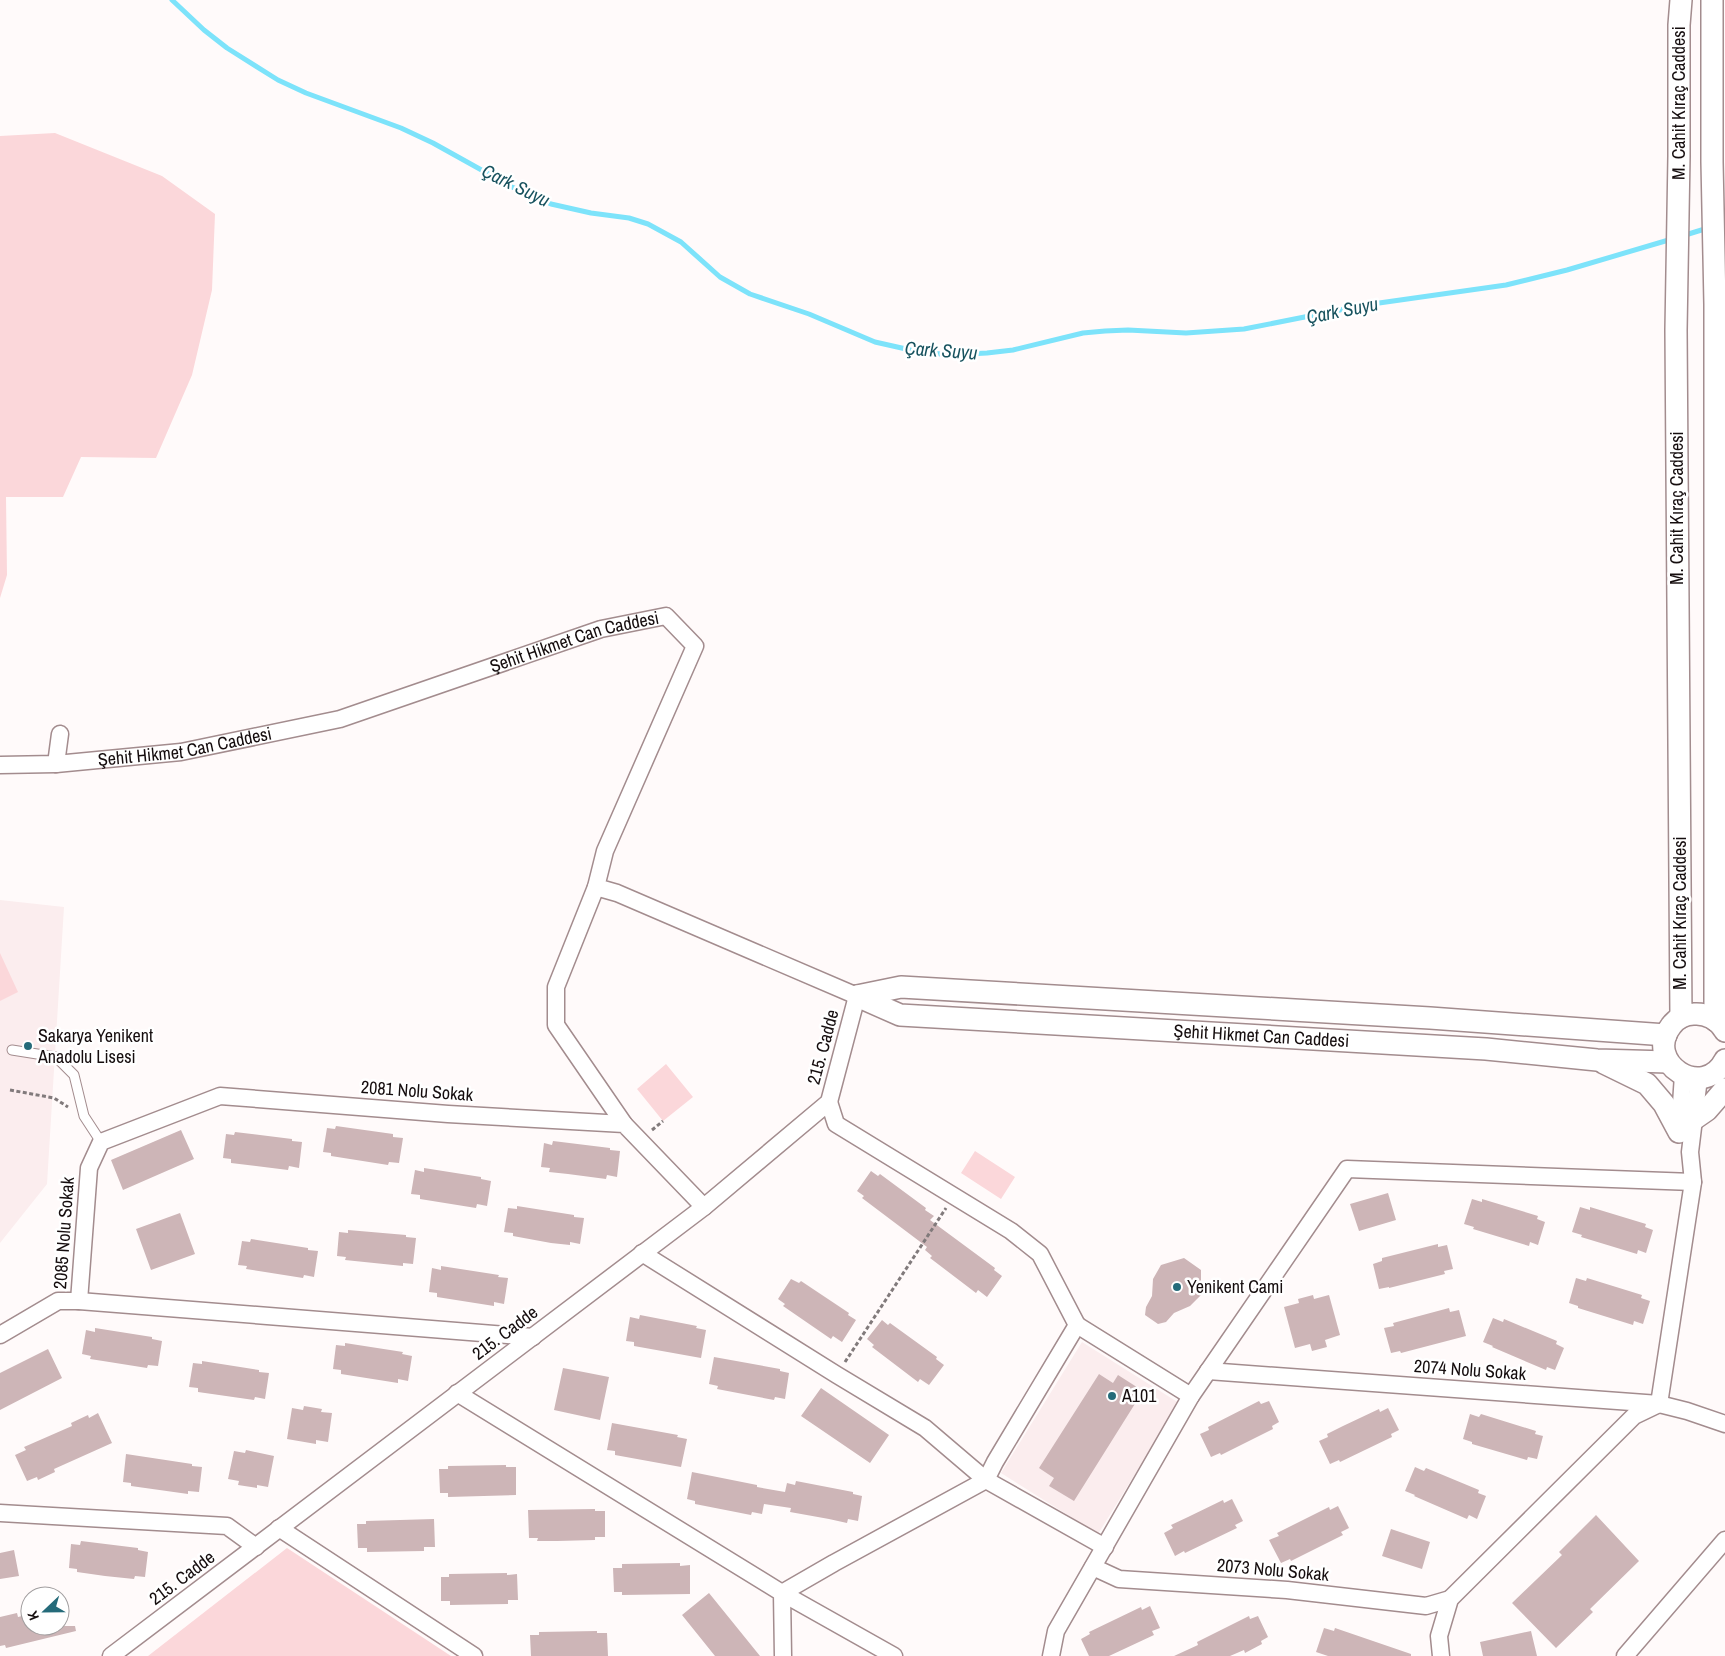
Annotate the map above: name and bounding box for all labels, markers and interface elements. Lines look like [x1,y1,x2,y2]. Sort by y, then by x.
street label: M. Cahit Kıraç Caddesi [1666,26,1691,180]
water label: Çark Suyu [478,157,555,213]
water label: Çark Suyu [1304,290,1381,330]
water label: Çark Suyu [904,334,979,366]
street label: M. Cahit Kıraç Caddesi [1664,431,1689,585]
street label: Şehit Hikmet Can Caddesi [486,605,661,678]
street label: Şehit Hikmet Can Caddesi [97,721,274,772]
street label: M. Cahit Kıraç Caddesi [1667,836,1692,990]
street label: 215. Cadde [801,1007,844,1087]
street label: Şehit Hikmet Can Caddesi [1173,1018,1350,1053]
place label: Sakarya Yenikent Anadolu Lisesi [37,1023,153,1069]
marker: Sakarya Yenikent Anadolu Lisesi [22,1040,34,1052]
street label: 2081 Nolu Sokak [360,1074,475,1107]
street label: 2085 Nolu Sokak [47,1175,80,1290]
place label: Yenikent Cami [1187,1274,1283,1299]
marker: Yenikent Cami [1171,1281,1183,1293]
street label: 215. Cadde [467,1300,543,1366]
street label: 2074 Nolu Sokak [1413,1353,1528,1386]
place label: A101 [1121,1383,1157,1408]
marker: A101 [1106,1390,1118,1402]
street label: 215. Cadde [144,1545,220,1611]
street label: 2073 Nolu Sokak [1216,1552,1331,1587]
north arrow [20,1586,70,1636]
text: K [23,1608,43,1623]

